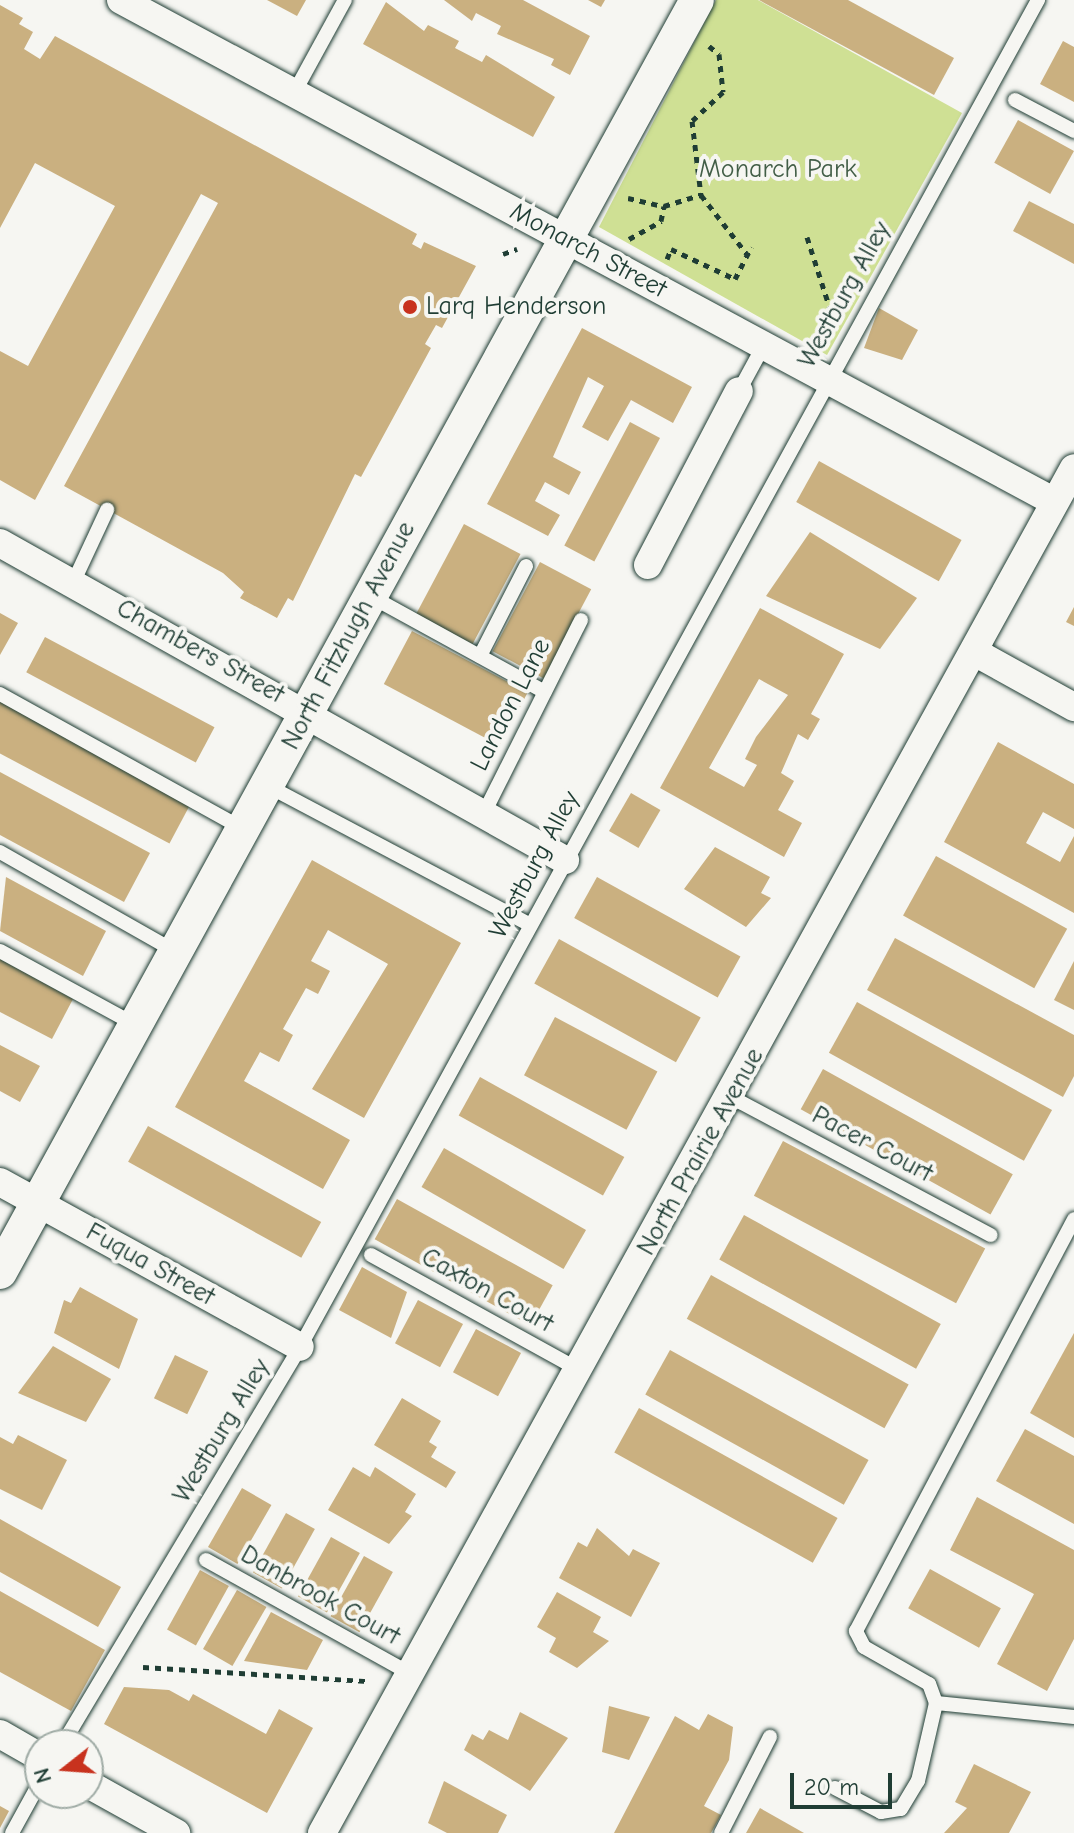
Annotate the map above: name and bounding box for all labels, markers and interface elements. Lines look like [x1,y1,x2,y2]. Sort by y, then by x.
park label: Monarch Park [699,154,857,186]
street label: Monarch Street [504,197,672,305]
street label: Westburg Alley [792,216,898,374]
place label: Larq Henderson [426,291,606,323]
marker: Larq Henderson [401,298,419,316]
street label: North Fitzhugh Avenue [276,517,422,755]
street label: Chambers Street [111,593,289,711]
street label: Landon Lane [464,634,558,776]
street label: Westburg Alley [483,786,587,944]
street label: North Prairie Avenue [631,1043,771,1261]
street label: Pacer Court [806,1100,938,1190]
street label: Fuqua Street [80,1217,220,1313]
street label: Caxton Court [416,1242,558,1340]
street label: Westburg Alley [167,1353,277,1509]
street label: Danbrook Court [235,1539,405,1653]
north arrow [24,1729,104,1809]
scale bar [794,1757,896,1807]
text: N [28,1765,57,1786]
text: 20 m [804,1773,859,1801]

